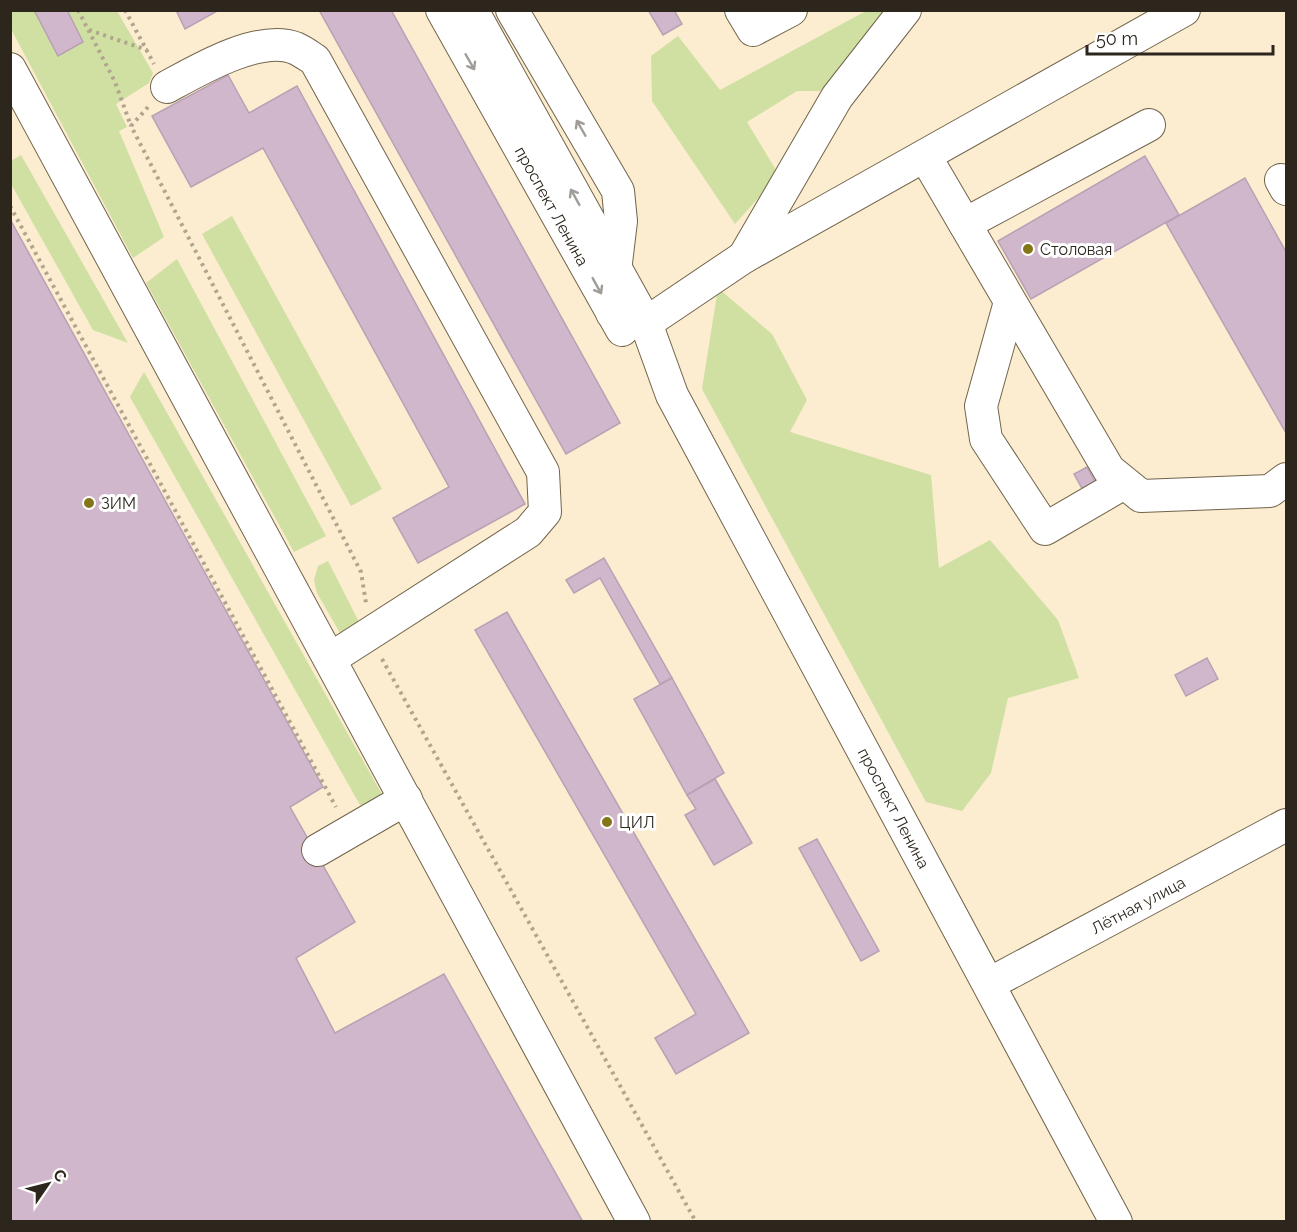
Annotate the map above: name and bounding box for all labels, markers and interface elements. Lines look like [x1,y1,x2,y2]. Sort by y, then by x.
scale bar [1087,18,1273,56]
text: 50 m [1096,28,1138,49]
one-way arrow [465,52,476,70]
one-way arrow [574,120,586,137]
street label: проспект Ленина [511,143,592,269]
one-way arrow [569,189,580,207]
place label: Столовая [1040,240,1112,259]
marker: Столовая [1021,242,1035,256]
one-way arrow [591,277,603,294]
place label: ЗИМ [101,494,136,513]
marker: ЗИМ [82,496,96,510]
street label: проспект Ленина [854,745,933,872]
place label: ЦИЛ [619,813,655,832]
marker: ЦИЛ [600,815,614,829]
street label: Лётная улица [1088,873,1189,938]
north arrow [18,1154,78,1214]
text: С [49,1166,71,1186]

